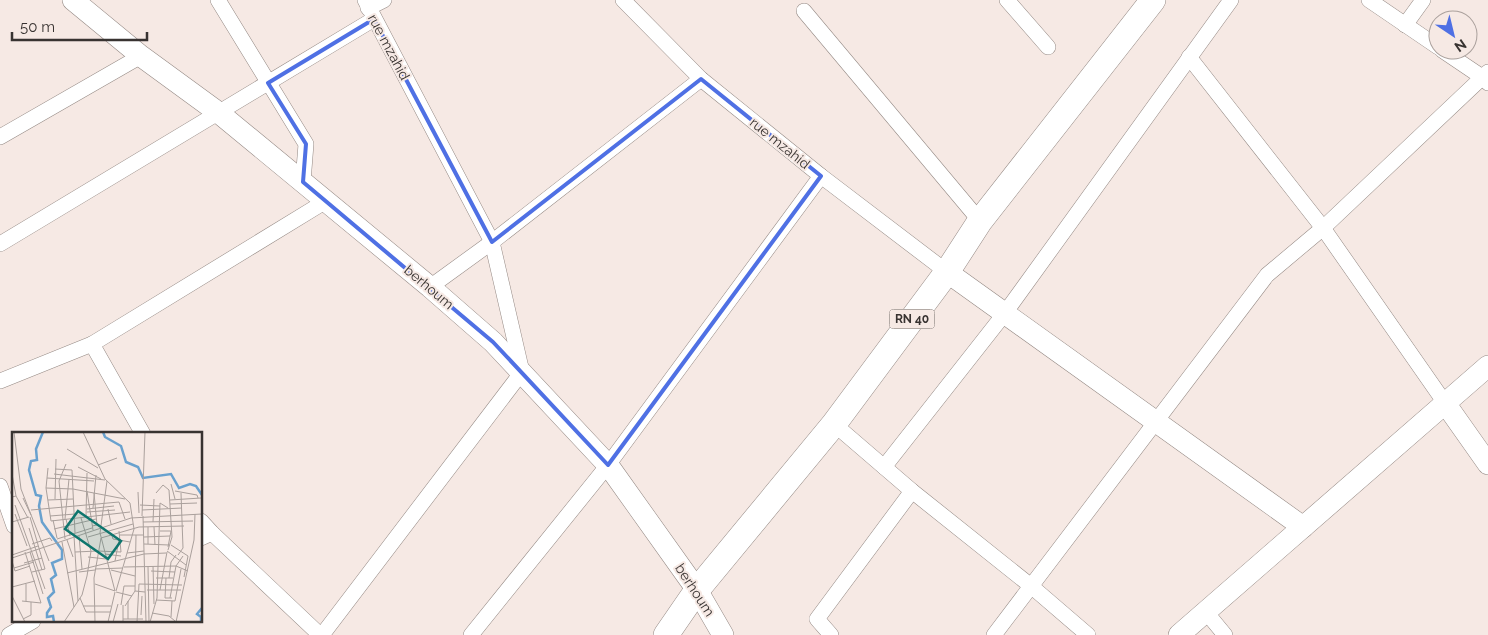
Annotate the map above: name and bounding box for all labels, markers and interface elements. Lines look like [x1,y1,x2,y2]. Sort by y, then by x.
scale bar [12,10,148,42]
north arrow [1428,10,1478,60]
street label: rue mzahid [365,11,413,83]
text: 50 m [20,18,55,36]
text: N [1451,36,1469,55]
street label: rue mzahid [747,114,813,172]
street label: berhoum [401,262,457,312]
road number: RN 40 [890,310,934,328]
inset map [12,432,202,622]
street label: berhoum [672,561,718,619]

